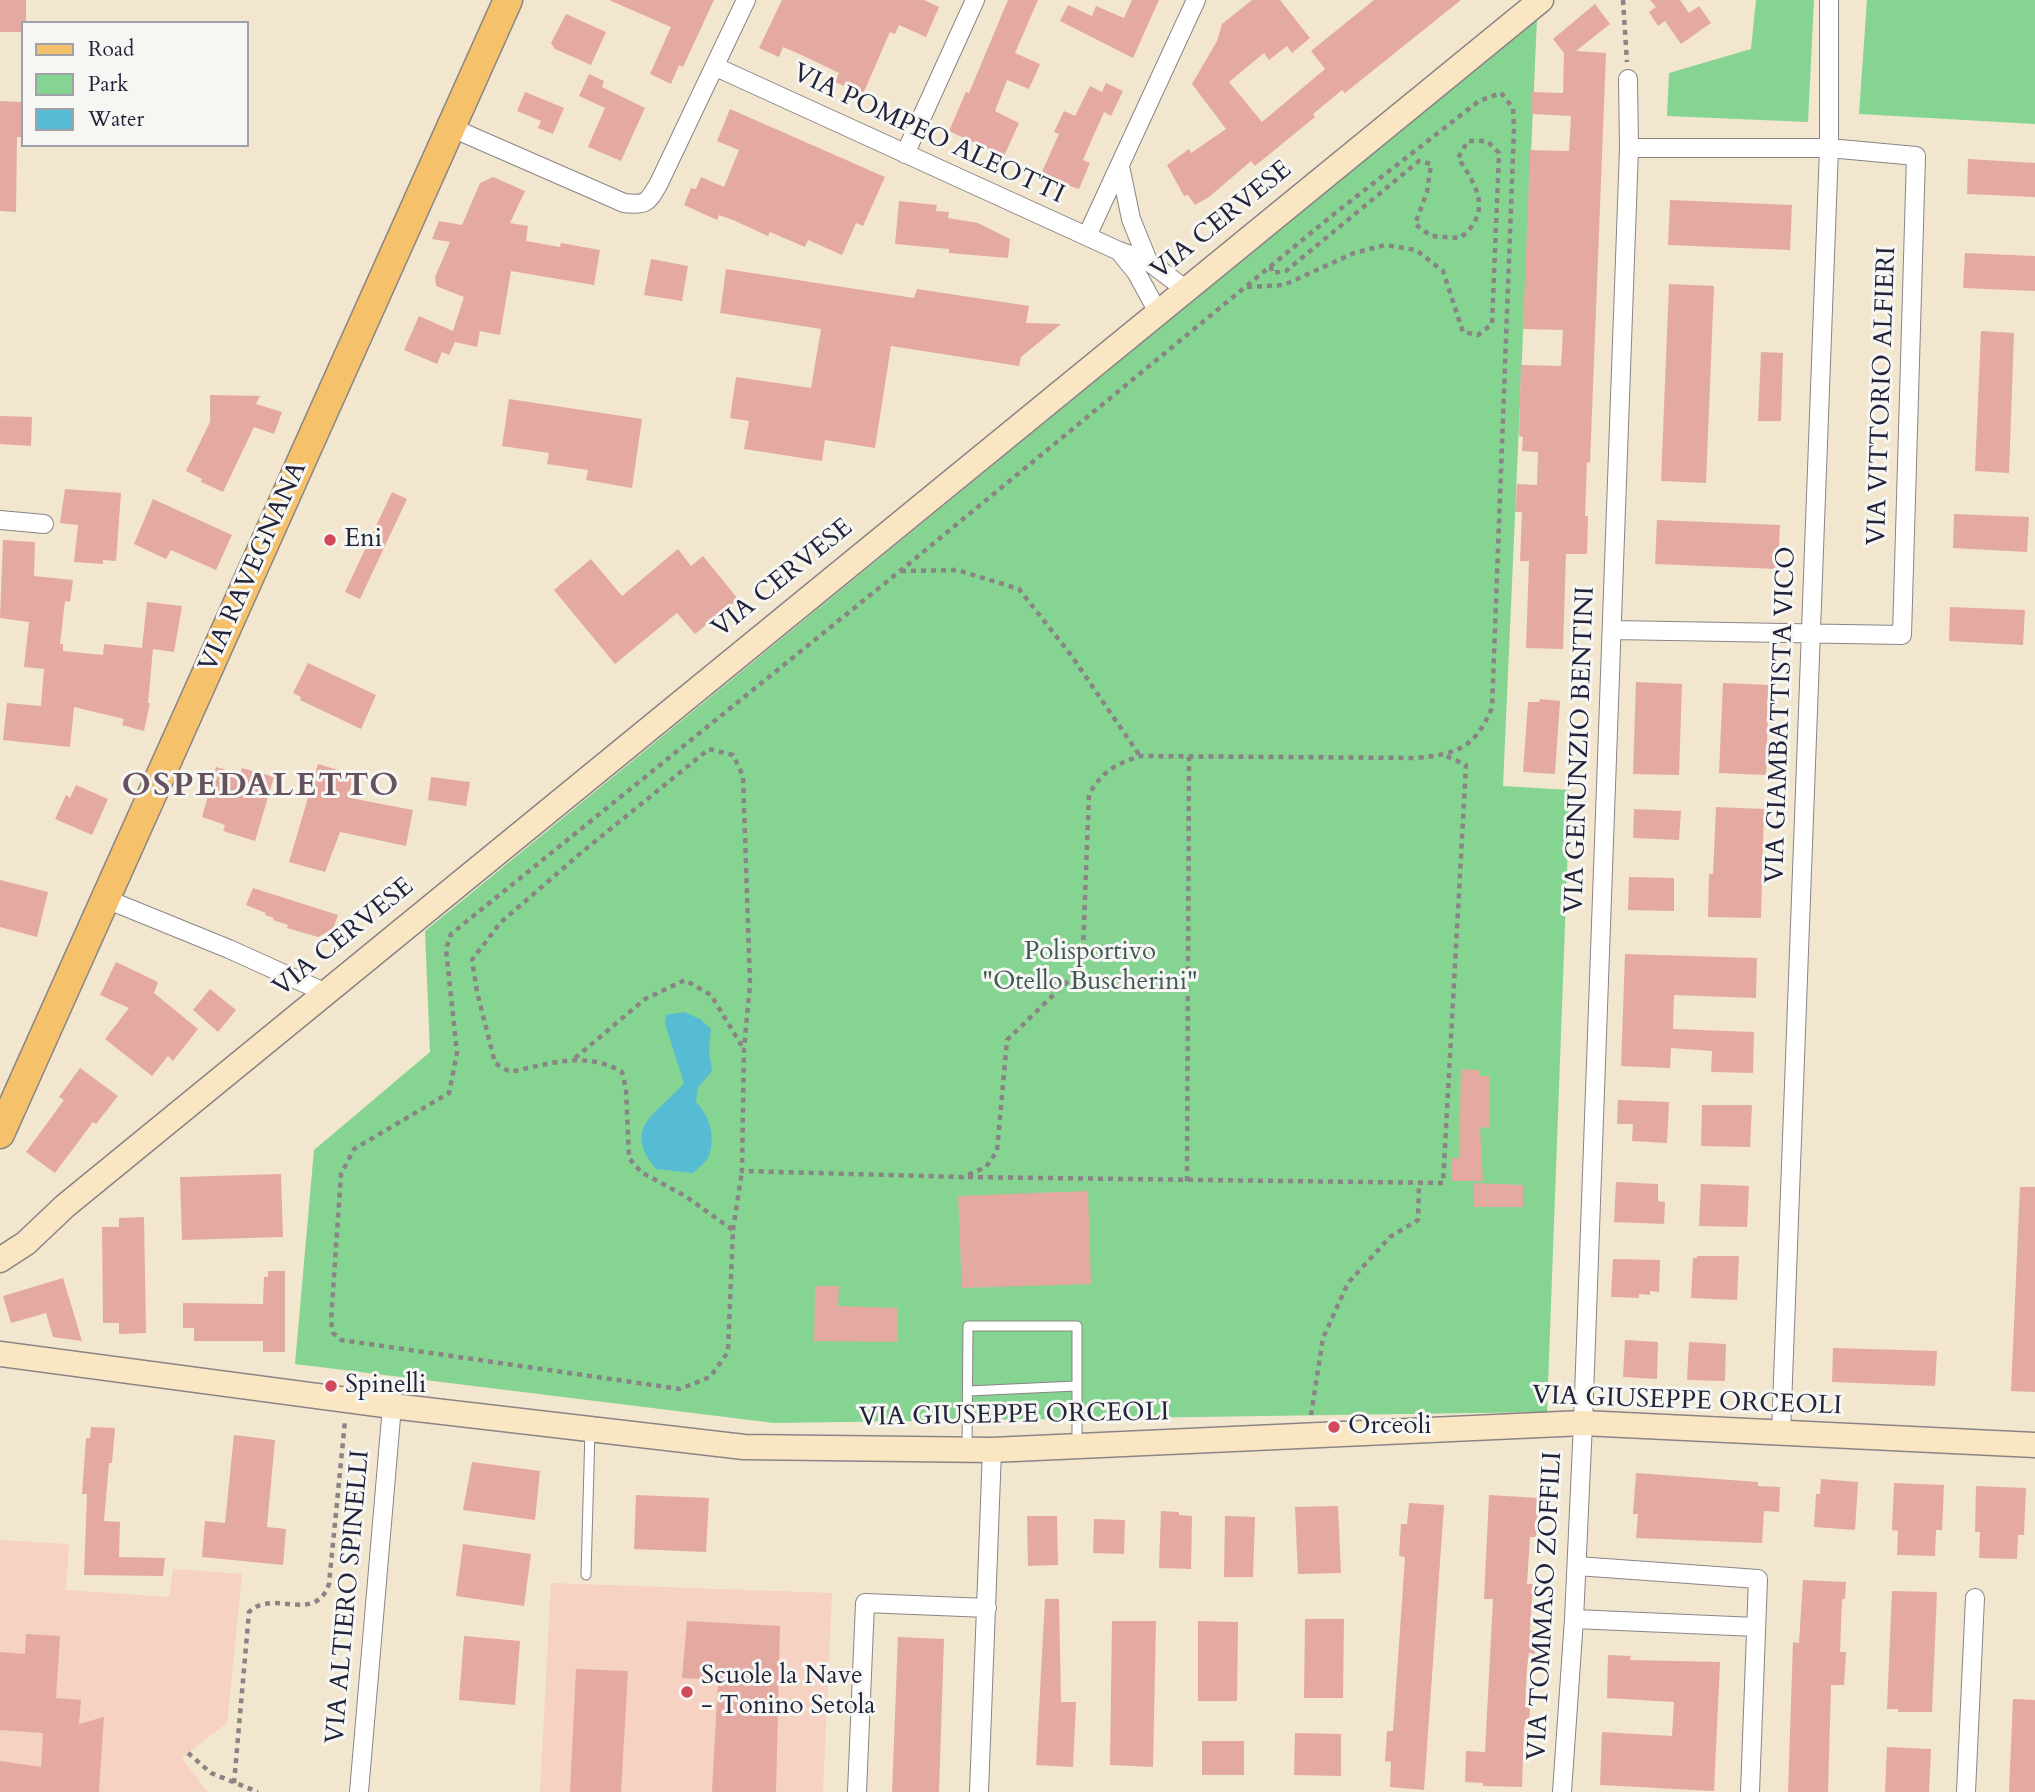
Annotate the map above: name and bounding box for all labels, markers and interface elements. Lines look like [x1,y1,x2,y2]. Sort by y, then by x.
legend [21,21,248,147]
text: Road [88,35,134,64]
street label: VIA POMPEO ALEOTTI [787,58,1069,212]
text: Park [88,70,128,99]
text: Water [88,105,144,134]
street label: VIA CERVESE [1145,155,1299,287]
street label: VIA VITTORIO ALFIERI [1862,246,1904,546]
street label: VIA RAVEGNANA [194,457,314,677]
street label: VIA CERVESE [706,513,860,645]
place label: Eni [344,524,382,556]
marker: Eni [322,532,338,548]
street label: VIA GIAMBATTISTA VICO [1761,546,1803,884]
street label: VIA GENUNZIO BENTINI [1560,586,1602,914]
district label: OSPEDALETTO [123,767,399,807]
street label: VIA CERVESE [267,872,421,1004]
park label: Polisportivo "Otello Buscherini" [982,937,1198,998]
place label: Spinelli [345,1370,426,1402]
marker: Spinelli [323,1378,339,1394]
street label: VIA GIUSEPPE ORCEOLI [1531,1381,1843,1423]
street label: VIA GIUSEPPE ORCEOLI [859,1398,1169,1434]
place label: Orceoli [1348,1411,1432,1443]
marker: Orceoli [1326,1419,1342,1435]
street label: VIA ALTIERO SPINELLI [321,1449,377,1745]
street label: VIA TOMMASO ZOFFILI [1522,1451,1570,1761]
place label: Scuole la Nave - Tonino Setola [701,1661,876,1722]
marker: Scuole la Nave - Tonino Setola [679,1684,695,1700]

